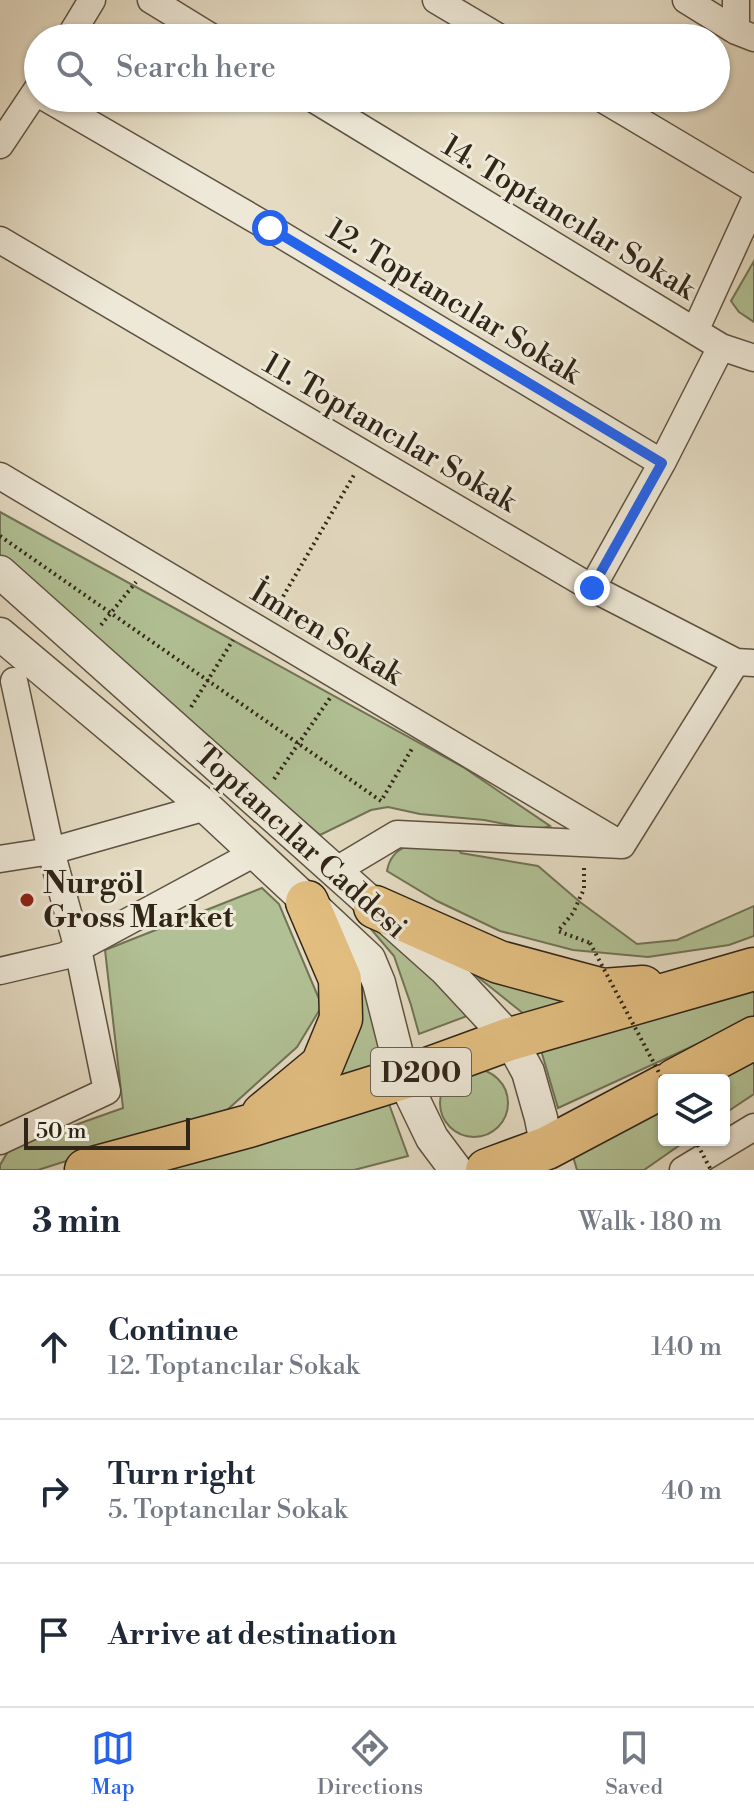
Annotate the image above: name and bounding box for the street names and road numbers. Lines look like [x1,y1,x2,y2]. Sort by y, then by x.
street label: 14. Toptancılar Sokak [435,127,703,309]
street label: 12. Toptancılar Sokak [319,211,589,394]
street label: 11. Toptancılar Sokak [256,345,524,522]
street label: İmren Sokak [243,573,411,695]
street label: Toptancılar Caddesi [186,736,415,947]
road number: D200 [371,1048,471,1096]

